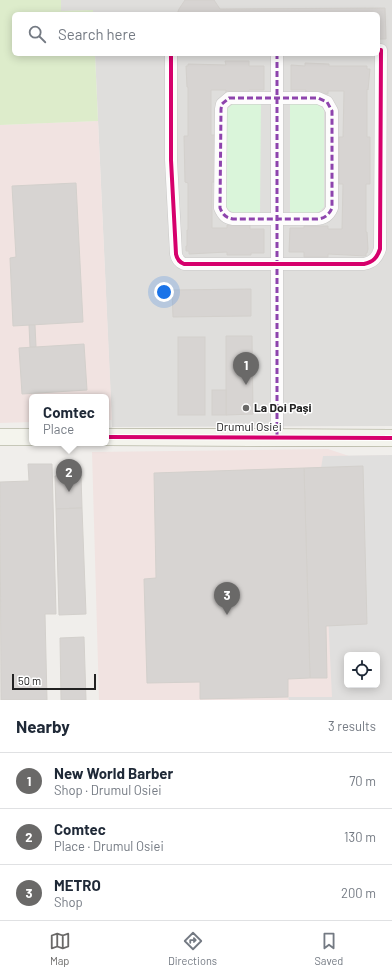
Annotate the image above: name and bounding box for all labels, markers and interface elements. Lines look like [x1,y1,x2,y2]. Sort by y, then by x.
search box [12,12,380,56]
icon: search [26,23,48,45]
text: Search here [58,25,136,43]
your location [154,282,174,302]
pin: 1 [233,352,259,385]
popup [29,394,109,446]
place label: La Doi Pași [254,400,312,414]
text: Comtec [43,403,95,421]
marker: La Doi Pași [241,403,251,413]
street label: Drumul Osiei [216,419,282,433]
text: Place [43,421,74,437]
pin: 2 [56,459,82,492]
pin: 3 [214,582,240,615]
map controls [344,652,380,688]
button: locate [344,652,380,688]
scale bar [12,672,96,691]
text: 50 m [18,674,41,687]
text: Nearby [16,716,70,736]
text: 3 results [328,718,376,734]
text: New World Barber [54,764,173,782]
text: 1 [27,773,31,789]
text: 70 m [349,773,376,789]
text: Shop · Drumul Osiei [54,782,162,798]
text: Comtec [54,820,106,838]
text: 2 [25,829,33,845]
text: 130 m [344,829,376,845]
text: Place · Drumul Osiei [54,838,164,854]
text: METRO [54,876,101,894]
text: 3 [25,885,33,901]
text: 200 m [341,885,376,901]
text: Shop [54,894,83,910]
tab: Map [49,930,71,967]
tab: Directions [168,930,217,967]
tab: Saved [314,930,343,967]

